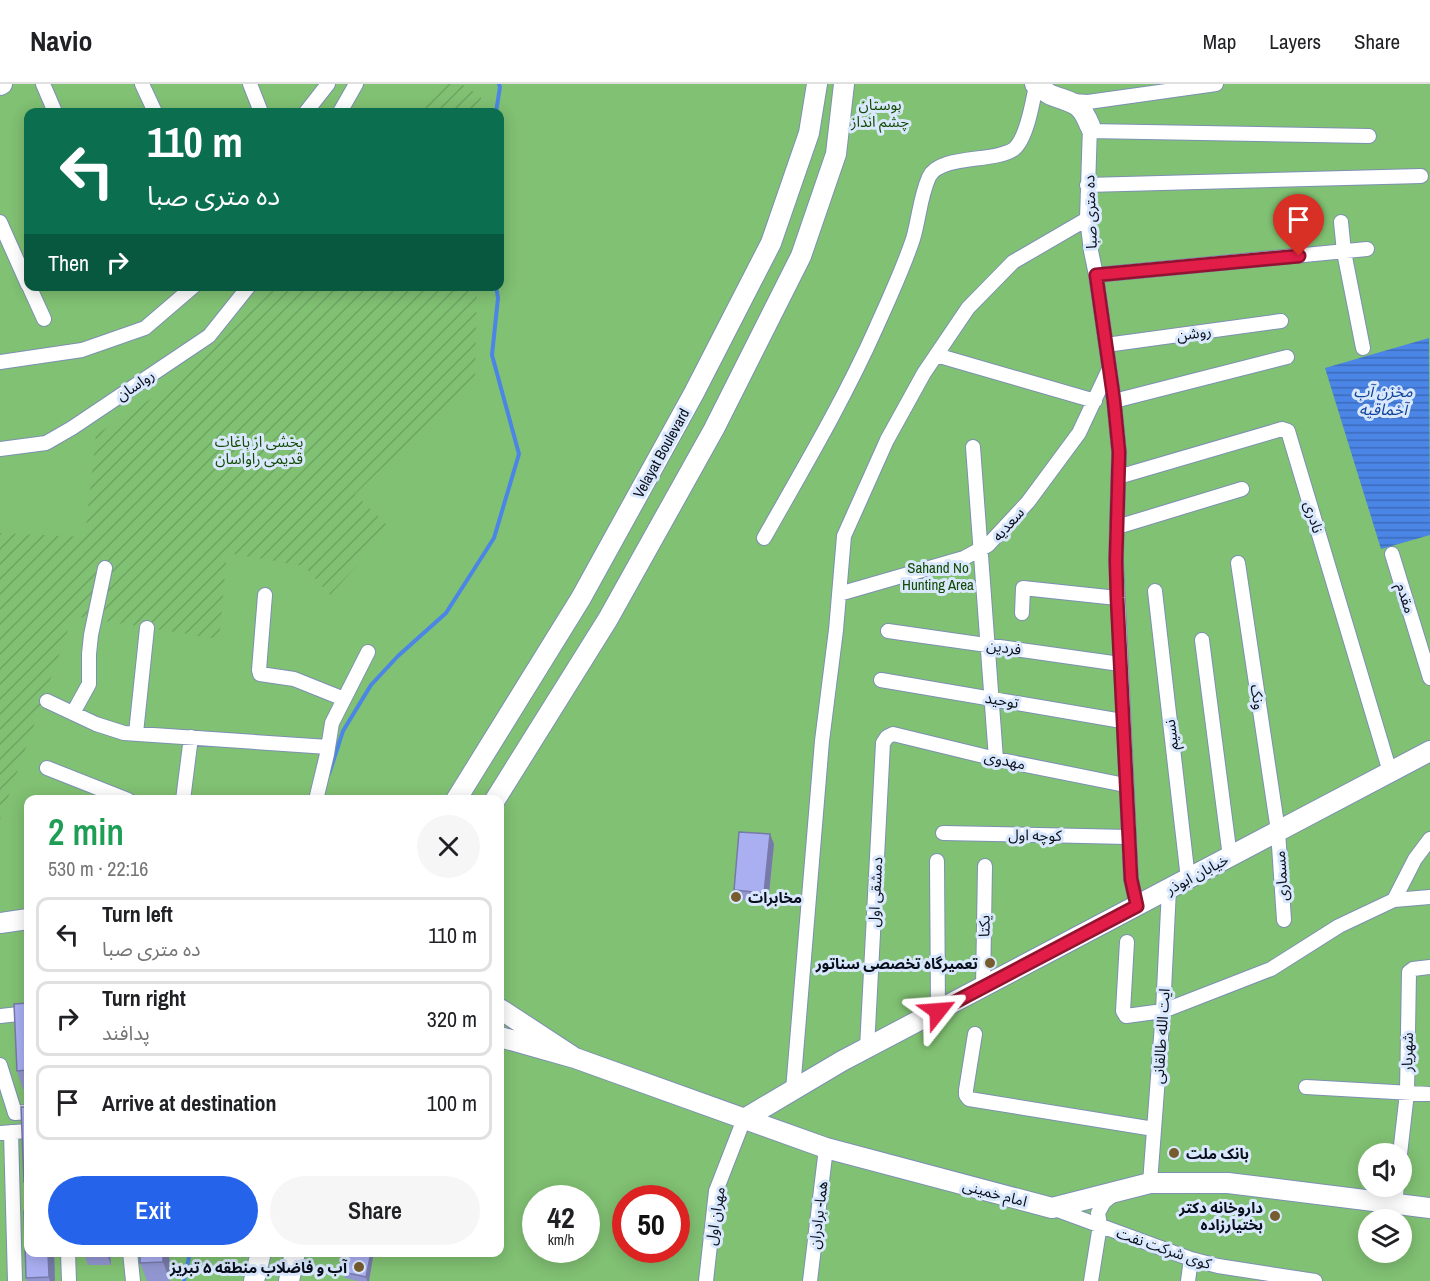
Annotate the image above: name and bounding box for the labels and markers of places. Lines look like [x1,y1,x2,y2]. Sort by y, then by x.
pin [1273,194,1324,256]
place label: مخابرات [748,887,802,908]
marker: مخابرات [729,890,743,904]
place label: تعمیرگاه تخصصی سناتور [815,953,979,974]
marker: تعمیرگاه تخصصی سناتور [983,956,997,970]
place label: بانک ملت [1186,1143,1249,1164]
marker: بانک ملت [1167,1146,1181,1160]
place label: داروخانه دکتر بختیارزاده [1178,1197,1263,1235]
marker: داروخانه دکتر بختیارزاده [1268,1209,1282,1223]
place label: آب و فاضلاب منطقه ۵ تبریز [169,1257,348,1278]
marker: آب و فاضلاب منطقه ۵ تبریز [352,1260,366,1274]

